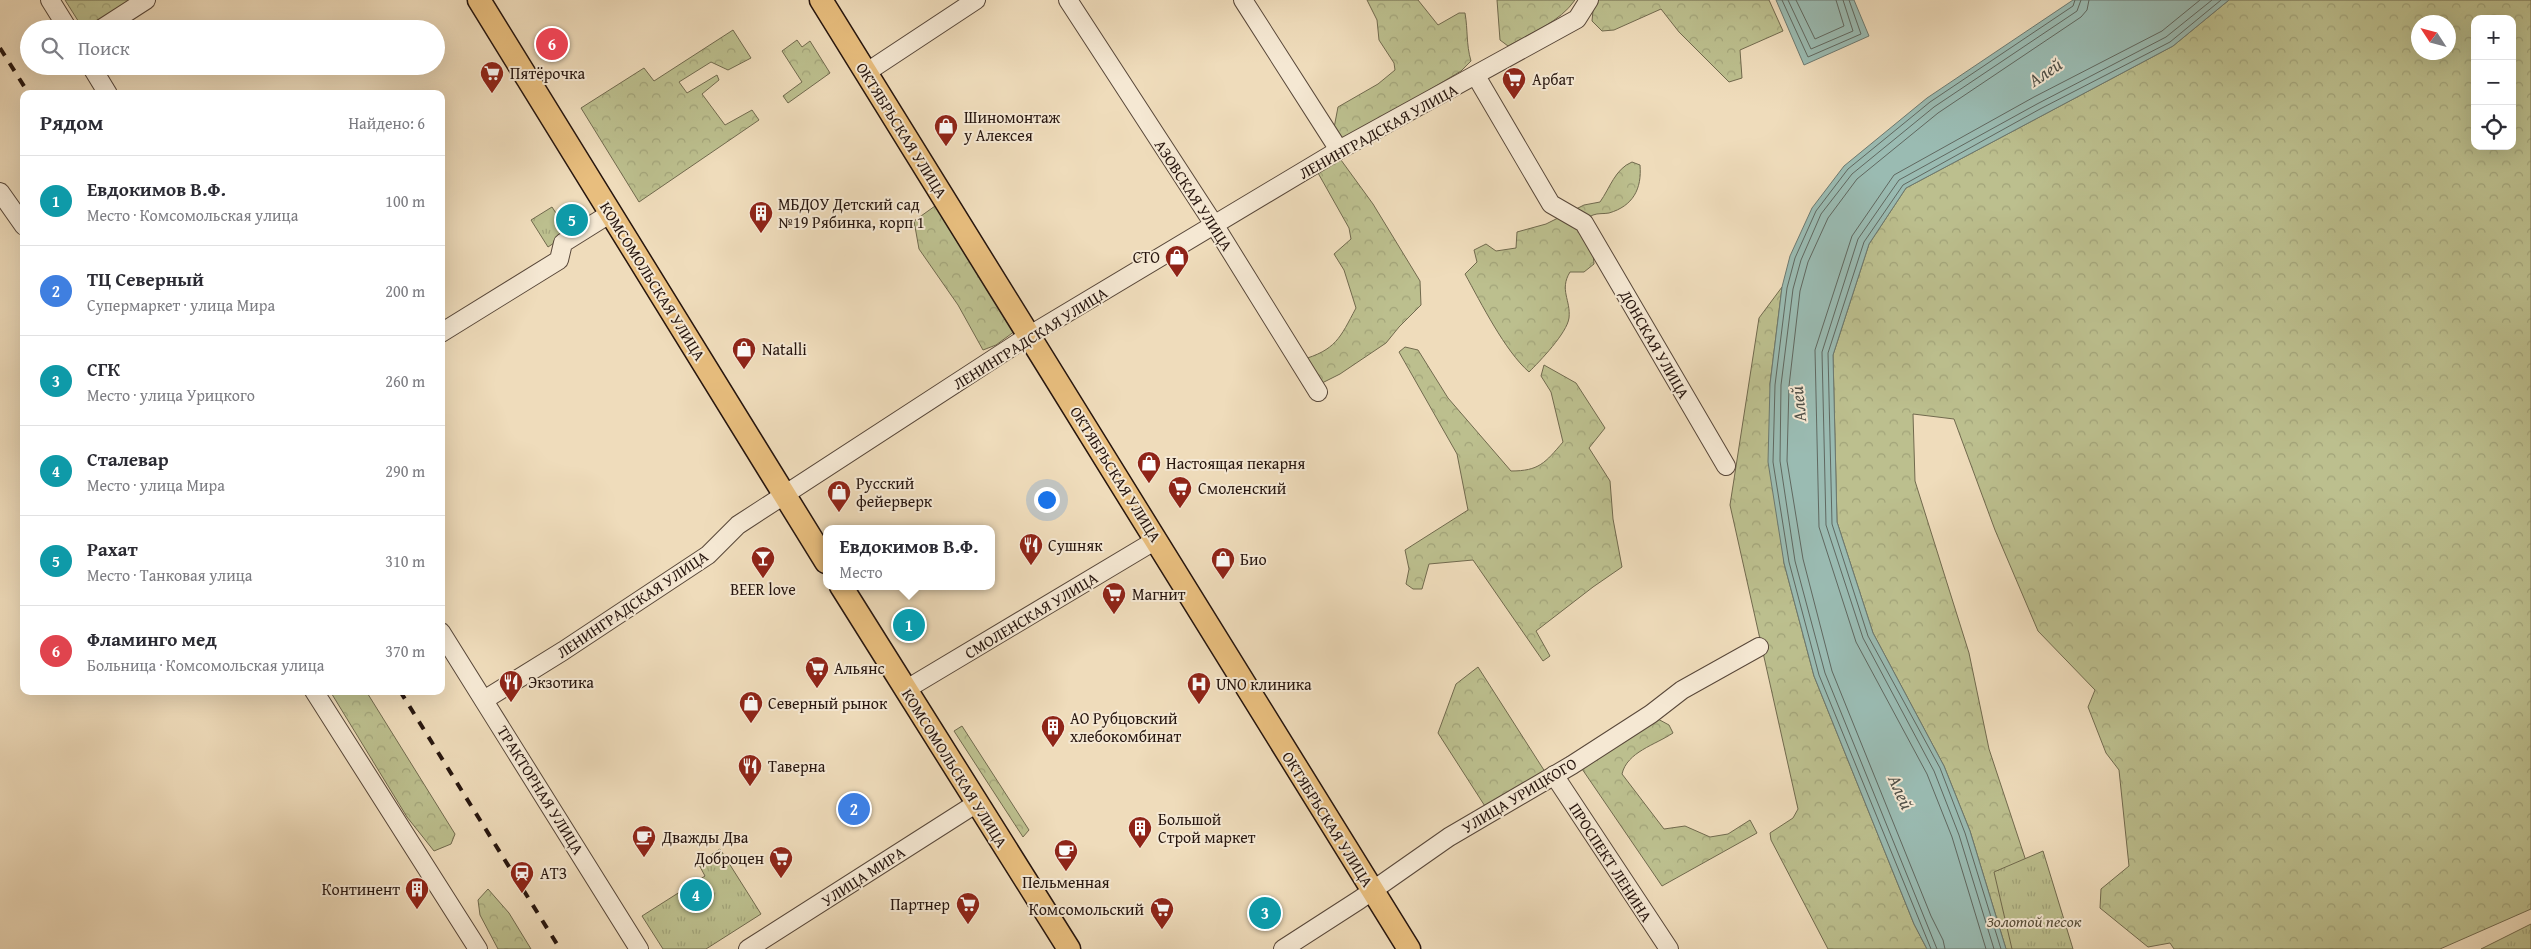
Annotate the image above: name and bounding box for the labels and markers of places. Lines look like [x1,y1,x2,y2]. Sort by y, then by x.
pin: 6 [536,25,568,63]
supermarket icon: Пятёрочка [479,60,505,94]
place label: Пятёрочка [510,61,585,85]
supermarket icon: Арбат [1501,66,1527,100]
place label: Арбат [1532,67,1574,91]
place label: Шиномонтаж у Алексея [963,105,1061,147]
shop icon: Шиномонтаж у Алексея [933,113,959,147]
place label: МБДОУ Детский сад №19 Рябинка, корп 1 [778,192,925,234]
building icon: МБДОУ Детский сад №19 Рябинка, корп 1 [748,200,774,234]
pin: 5 [556,201,588,239]
shop icon: СТО [1164,244,1190,278]
place label: СТО [1133,245,1160,269]
shop icon: Natalli [731,336,757,370]
place label: Natalli [762,337,807,361]
shop icon: Настоящая пекарня [1136,450,1162,484]
place label: Настоящая пекарня [1166,451,1305,475]
place label: Русский фейерверк [856,471,933,513]
supermarket icon: Смоленский [1167,475,1193,509]
place label: Смоленский [1198,476,1287,500]
shop icon: Русский фейерверк [826,479,852,513]
restaurant icon: Сушняк [1018,532,1044,566]
place label: Сушняк [1048,533,1103,557]
bar icon: BEER love [750,545,776,579]
shop icon: Био [1210,546,1236,580]
place label: Био [1240,547,1267,571]
place label: BEER love [730,577,796,601]
supermarket icon: Магнит [1101,581,1127,615]
place label: Магнит [1132,582,1186,606]
pin: 1 [893,606,925,644]
supermarket icon: Альянс [804,655,830,689]
place label: Альянс [834,656,885,680]
restaurant icon: Экзотика [498,669,524,703]
place label: Экзотика [528,670,594,694]
hospital icon: UNO клиника [1186,671,1212,705]
place label: UNO клиника [1216,672,1312,696]
shop icon: Северный рынок [738,690,764,724]
place label: Северный рынок [768,691,888,715]
place label: АО Рубцовский хлебокомбинат [1070,706,1181,748]
building icon: АО Рубцовский хлебокомбинат [1040,714,1066,748]
restaurant icon: Таверна [737,753,763,787]
place label: Таверна [768,754,826,778]
pin: 2 [838,790,870,828]
place label: Большой Строй маркет [1158,807,1256,849]
building icon: Большой Строй маркет [1127,815,1153,849]
cafe icon: Дважды Два [631,824,657,858]
place label: Дважды Два [661,825,749,849]
cafe icon: Пельменная [1053,838,1079,872]
supermarket icon: Доброцен [768,845,794,879]
place label: Доброцен [694,846,764,870]
station icon: АТЗ [509,860,535,894]
place label: АТЗ [540,861,567,885]
place label: Пельменная [1022,870,1110,894]
building icon: Континент [404,876,430,910]
pin: 4 [680,876,712,914]
place label: Континент [322,877,400,901]
supermarket icon: Партнер [955,891,981,925]
place label: Партнер [890,892,950,916]
pin: 3 [1249,894,1281,932]
supermarket icon: Комсомольский [1149,896,1175,930]
place label: Комсомольский [1029,897,1144,921]

